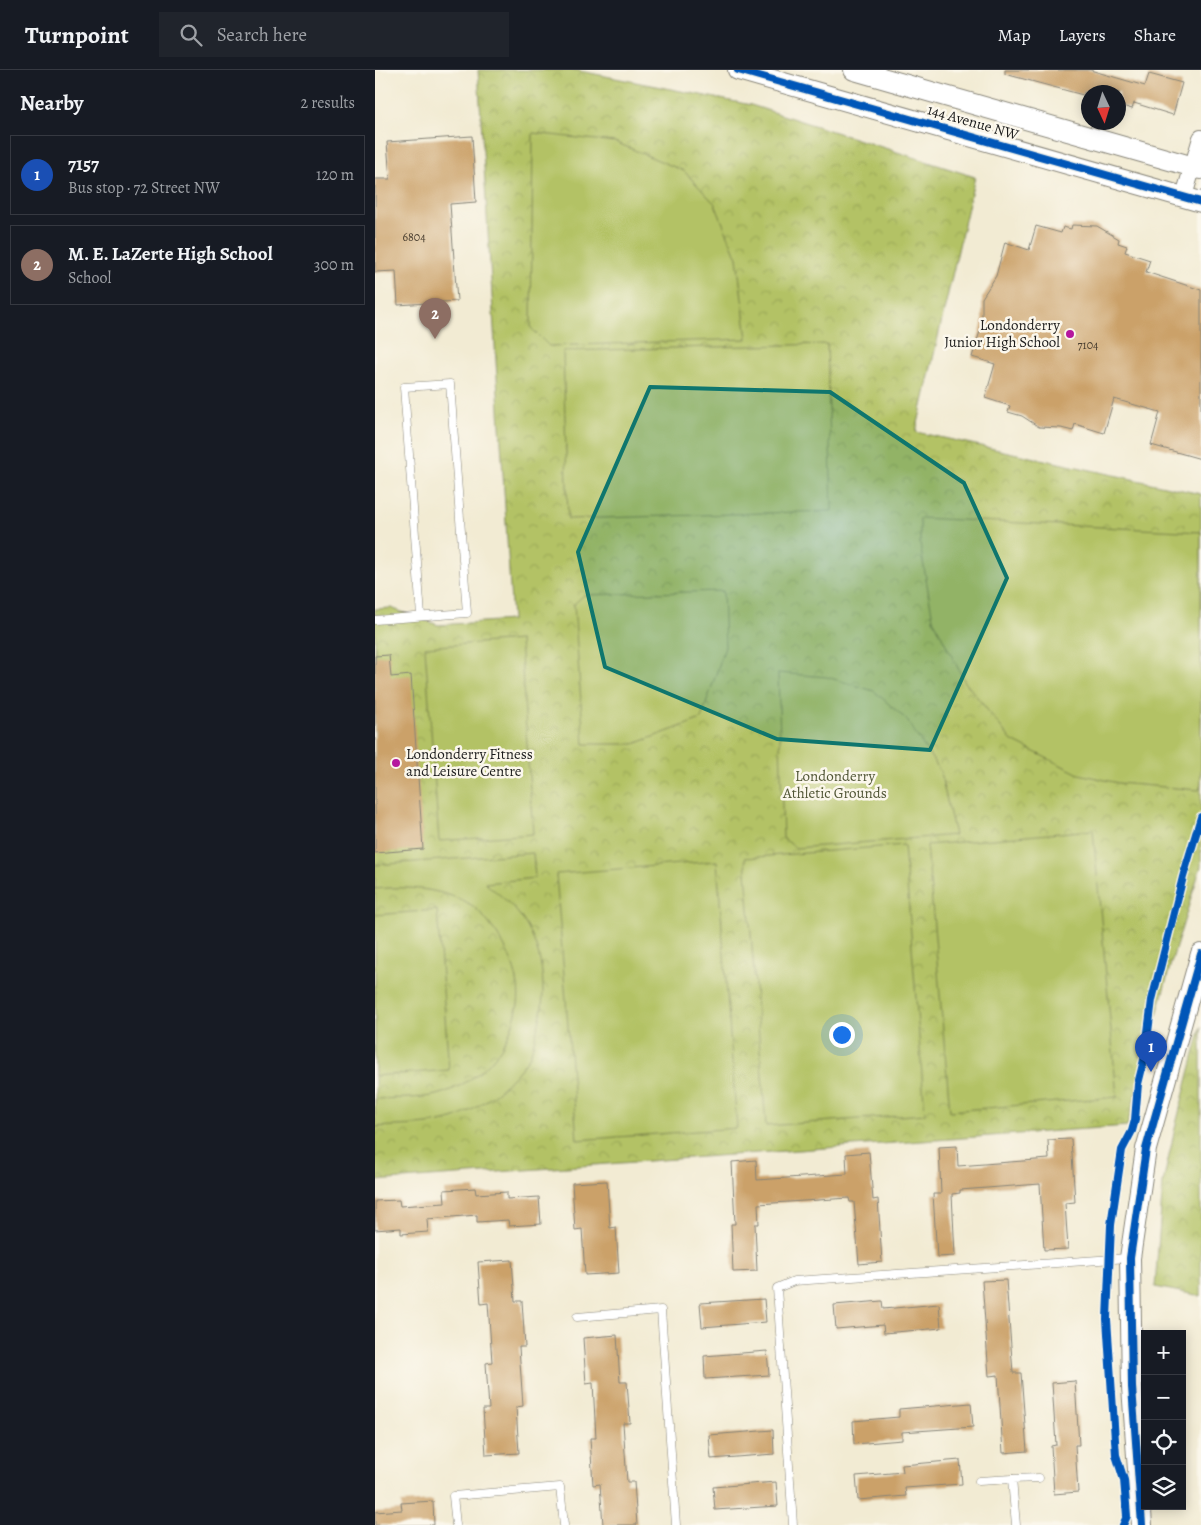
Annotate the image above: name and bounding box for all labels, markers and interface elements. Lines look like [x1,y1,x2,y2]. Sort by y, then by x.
search box [159,12,509,57]
text: Turnpoint [25,19,129,51]
icon: search [177,21,205,49]
text: Search here [217,22,307,48]
text: Map [998,23,1031,47]
text: Layers [1059,23,1106,47]
text: Share [1134,23,1176,47]
north arrow [1081,85,1126,130]
text: Nearby [20,89,83,117]
text: 2 results [300,92,355,114]
street label: 144 Avenue NW [925,99,1021,145]
text: 7157 [68,151,99,177]
text: 1 [34,164,40,186]
text: 120 m [316,164,354,186]
text: Bus stop · 72 Street NW [68,177,220,199]
house number: 6804 [402,229,426,245]
text: M. E. LaZerte High School [68,241,273,267]
text: 2 [33,254,41,276]
text: 300 m [314,254,354,276]
text: School [68,267,111,289]
pin: 2 [419,298,451,339]
place label: Londonderry Junior High School [944,315,1060,352]
marker: Londonderry Junior High School [1064,328,1076,340]
house number: 7104 [1078,337,1099,353]
place label: Londonderry Fitness and Leisure Centre [406,744,533,781]
marker: Londonderry Fitness and Leisure Centre [390,757,402,769]
park label: Londonderry Athletic Grounds [782,766,887,803]
your location [829,1022,855,1048]
pin: 1 [1135,1031,1167,1072]
map controls [1141,1330,1186,1510]
button: + [1141,1330,1186,1375]
button: − [1141,1375,1186,1420]
button: locate [1141,1420,1186,1465]
button: layers [1141,1465,1186,1510]

